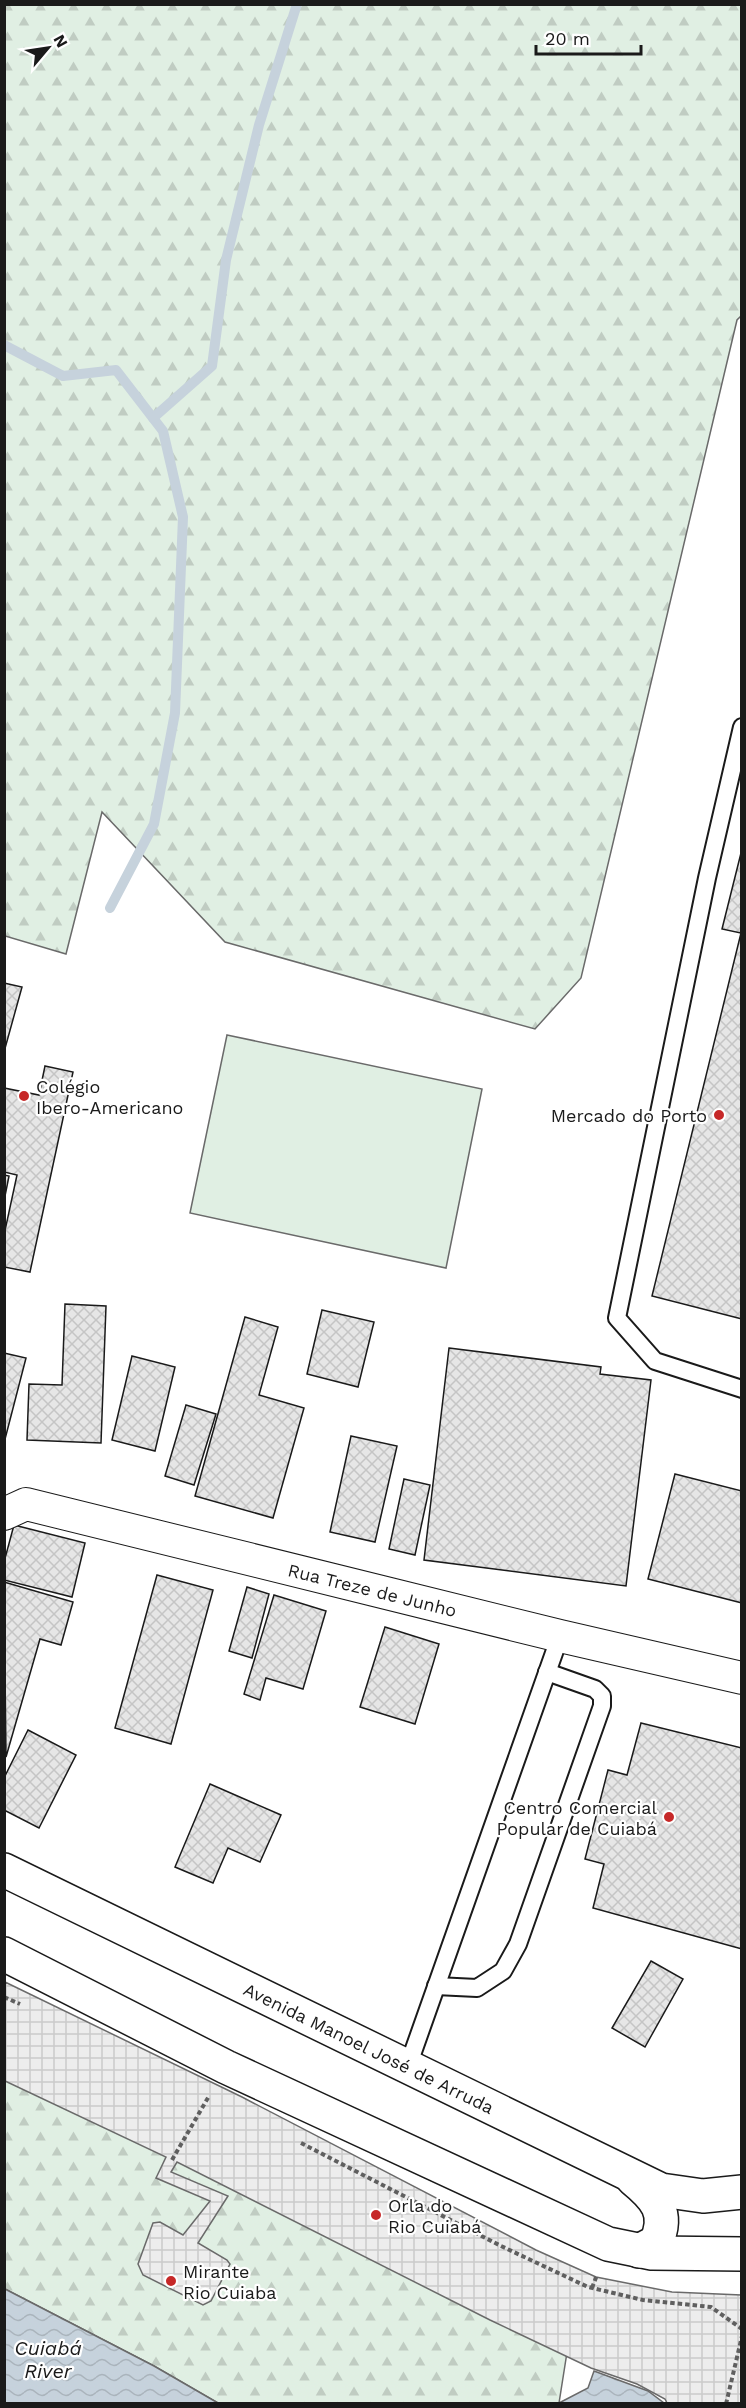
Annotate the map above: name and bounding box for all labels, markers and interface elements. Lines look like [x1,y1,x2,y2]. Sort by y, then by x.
north arrow [18,18,78,78]
scale bar [536,18,641,56]
text: 20 m [545,28,590,49]
text: N [49,31,72,51]
place label: Colégio Ibero-Americano [36,1076,183,1118]
marker: Colégio Ibero-Americano [17,1089,31,1103]
place label: Mercado do Porto [551,1105,707,1126]
marker: Mercado do Porto [712,1108,726,1122]
street label: Rua Treze de Junho [286,1559,459,1621]
place label: Centro Comercial Popular de Cuiabá [497,1797,657,1839]
marker: Centro Comercial Popular de Cuiabá [662,1810,676,1824]
street label: Avenida Manoel José de Arruda [240,1978,498,2118]
place label: Orla do Rio Cuiabá [388,2195,482,2237]
marker: Orla do Rio Cuiabá [369,2208,383,2222]
place label: Mirante Rio Cuiaba [183,2261,277,2303]
marker: Mirante Rio Cuiaba [164,2274,178,2288]
water label: Cuiabá River [14,2336,82,2383]

